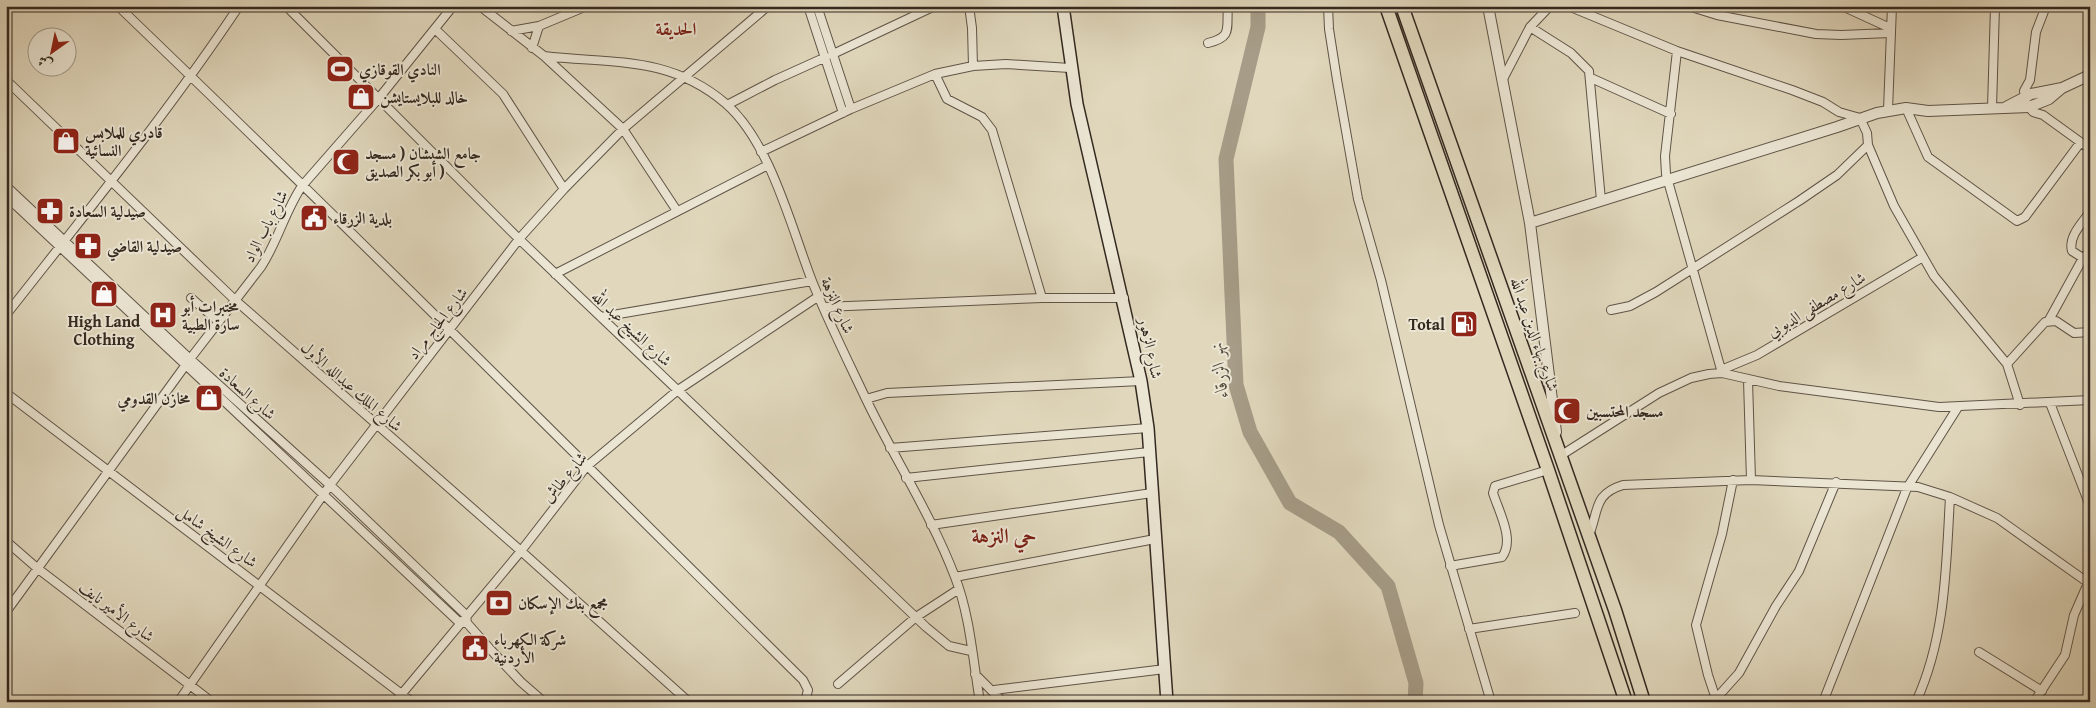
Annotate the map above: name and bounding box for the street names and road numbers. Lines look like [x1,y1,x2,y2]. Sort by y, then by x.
street label: شارع باب الواد [236,185,295,267]
street label: شارع مصطفى الدبوبي [1762,265,1871,345]
street label: شارع النزهة [813,273,861,338]
street label: شارع بهاء الدين عبد الله [1502,274,1566,395]
street label: شارع الحاج مراد [401,282,475,366]
street label: شارع الشيخ عبد الله [584,284,678,374]
street label: شارع الزهور [1130,313,1169,381]
street label: شارع الملك عبدالله الأول [295,335,408,438]
street label: شارع السعادة [213,361,282,427]
street label: شارع طاش [536,446,594,509]
street label: شارع الشيخ شامل [171,499,263,576]
street label: شارع الأمير نايف [73,575,160,649]

